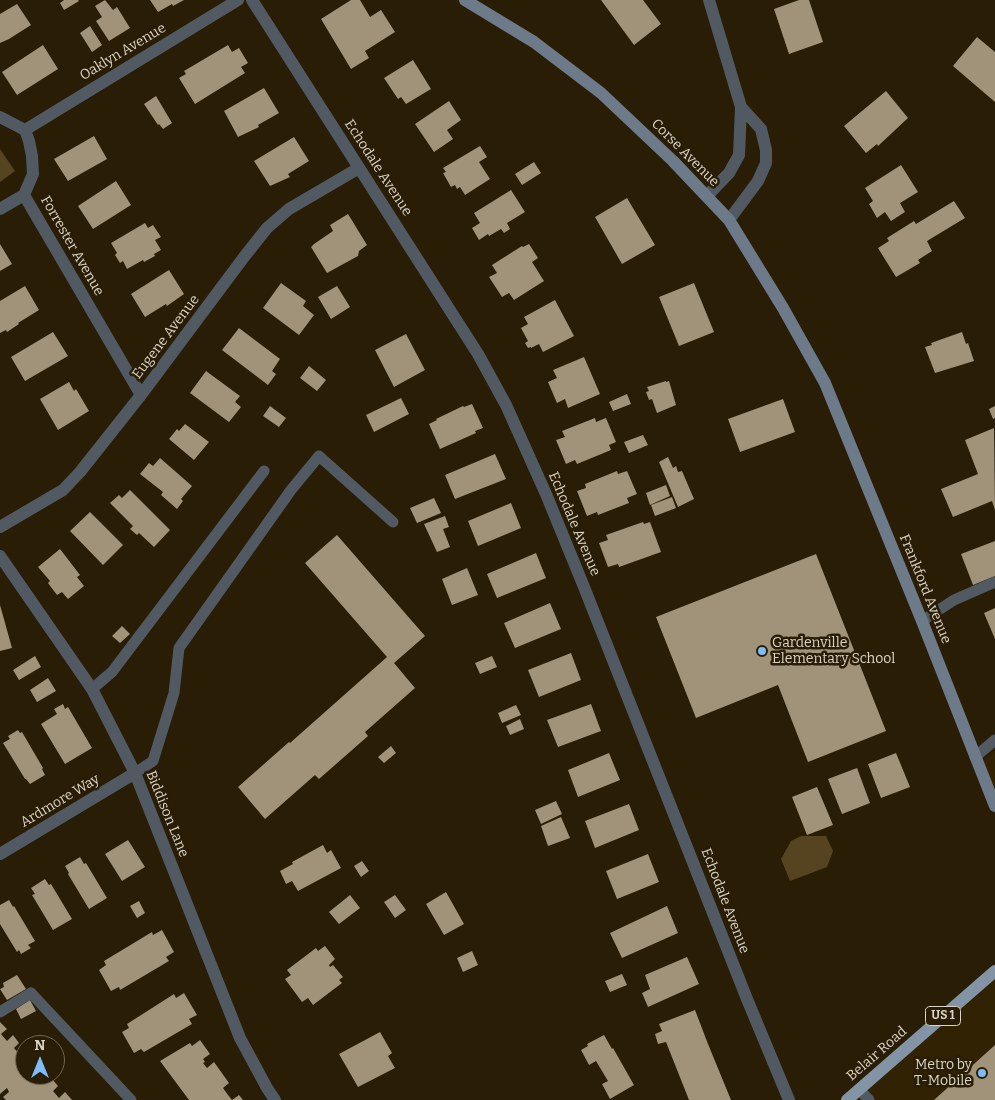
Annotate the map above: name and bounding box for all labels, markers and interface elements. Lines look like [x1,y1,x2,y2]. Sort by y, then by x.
street label: Oaklyn Avenue [77,20,169,84]
street label: Corse Avenue [648,116,722,190]
street label: Echodale Avenue [341,117,415,219]
street label: Forrester Avenue [37,193,107,299]
street label: Eugene Avenue [129,292,203,382]
street label: Echodale Avenue [544,469,604,579]
street label: Frankford Avenue [895,532,955,646]
place label: Gardenville Elementary School [772,635,895,668]
marker: Gardenville Elementary School [756,645,768,657]
street label: Biddison Lane [142,768,192,860]
street label: Ardmore Way [17,771,103,831]
street label: Echodale Avenue [697,846,753,956]
road number: US 1 [926,1006,960,1026]
street label: Belair Road [844,1023,910,1085]
north arrow [15,1035,65,1085]
text: N [35,1037,45,1054]
place label: Metro by T-Mobile [914,1057,972,1090]
marker: Metro by T-Mobile [976,1067,988,1079]

